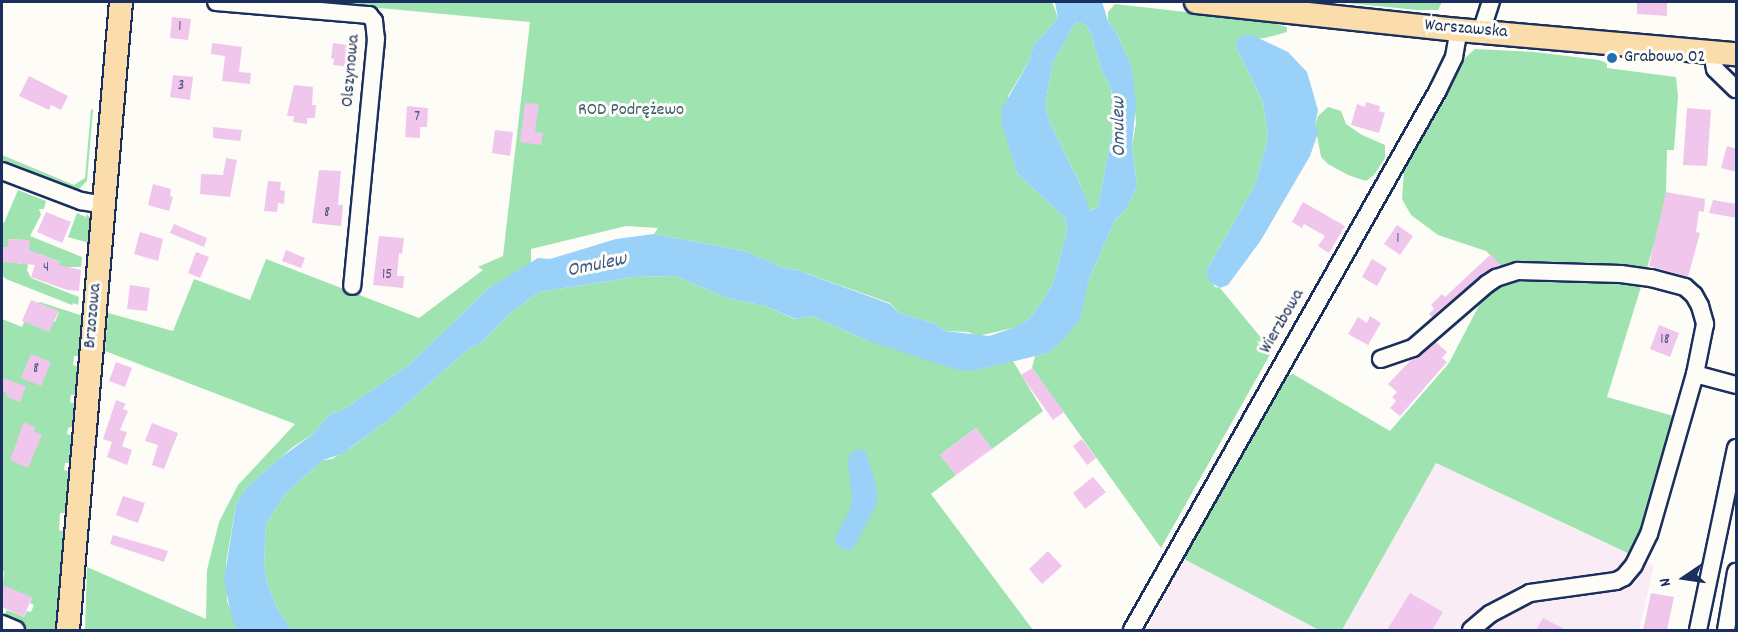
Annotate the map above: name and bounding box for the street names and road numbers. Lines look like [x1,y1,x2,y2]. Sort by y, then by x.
street label: Warszawska [1424,16,1508,44]
street label: Olszynowa [338,34,366,108]
street label: Brzozowa [80,283,108,349]
street label: Wierzbowa [1256,286,1310,358]

